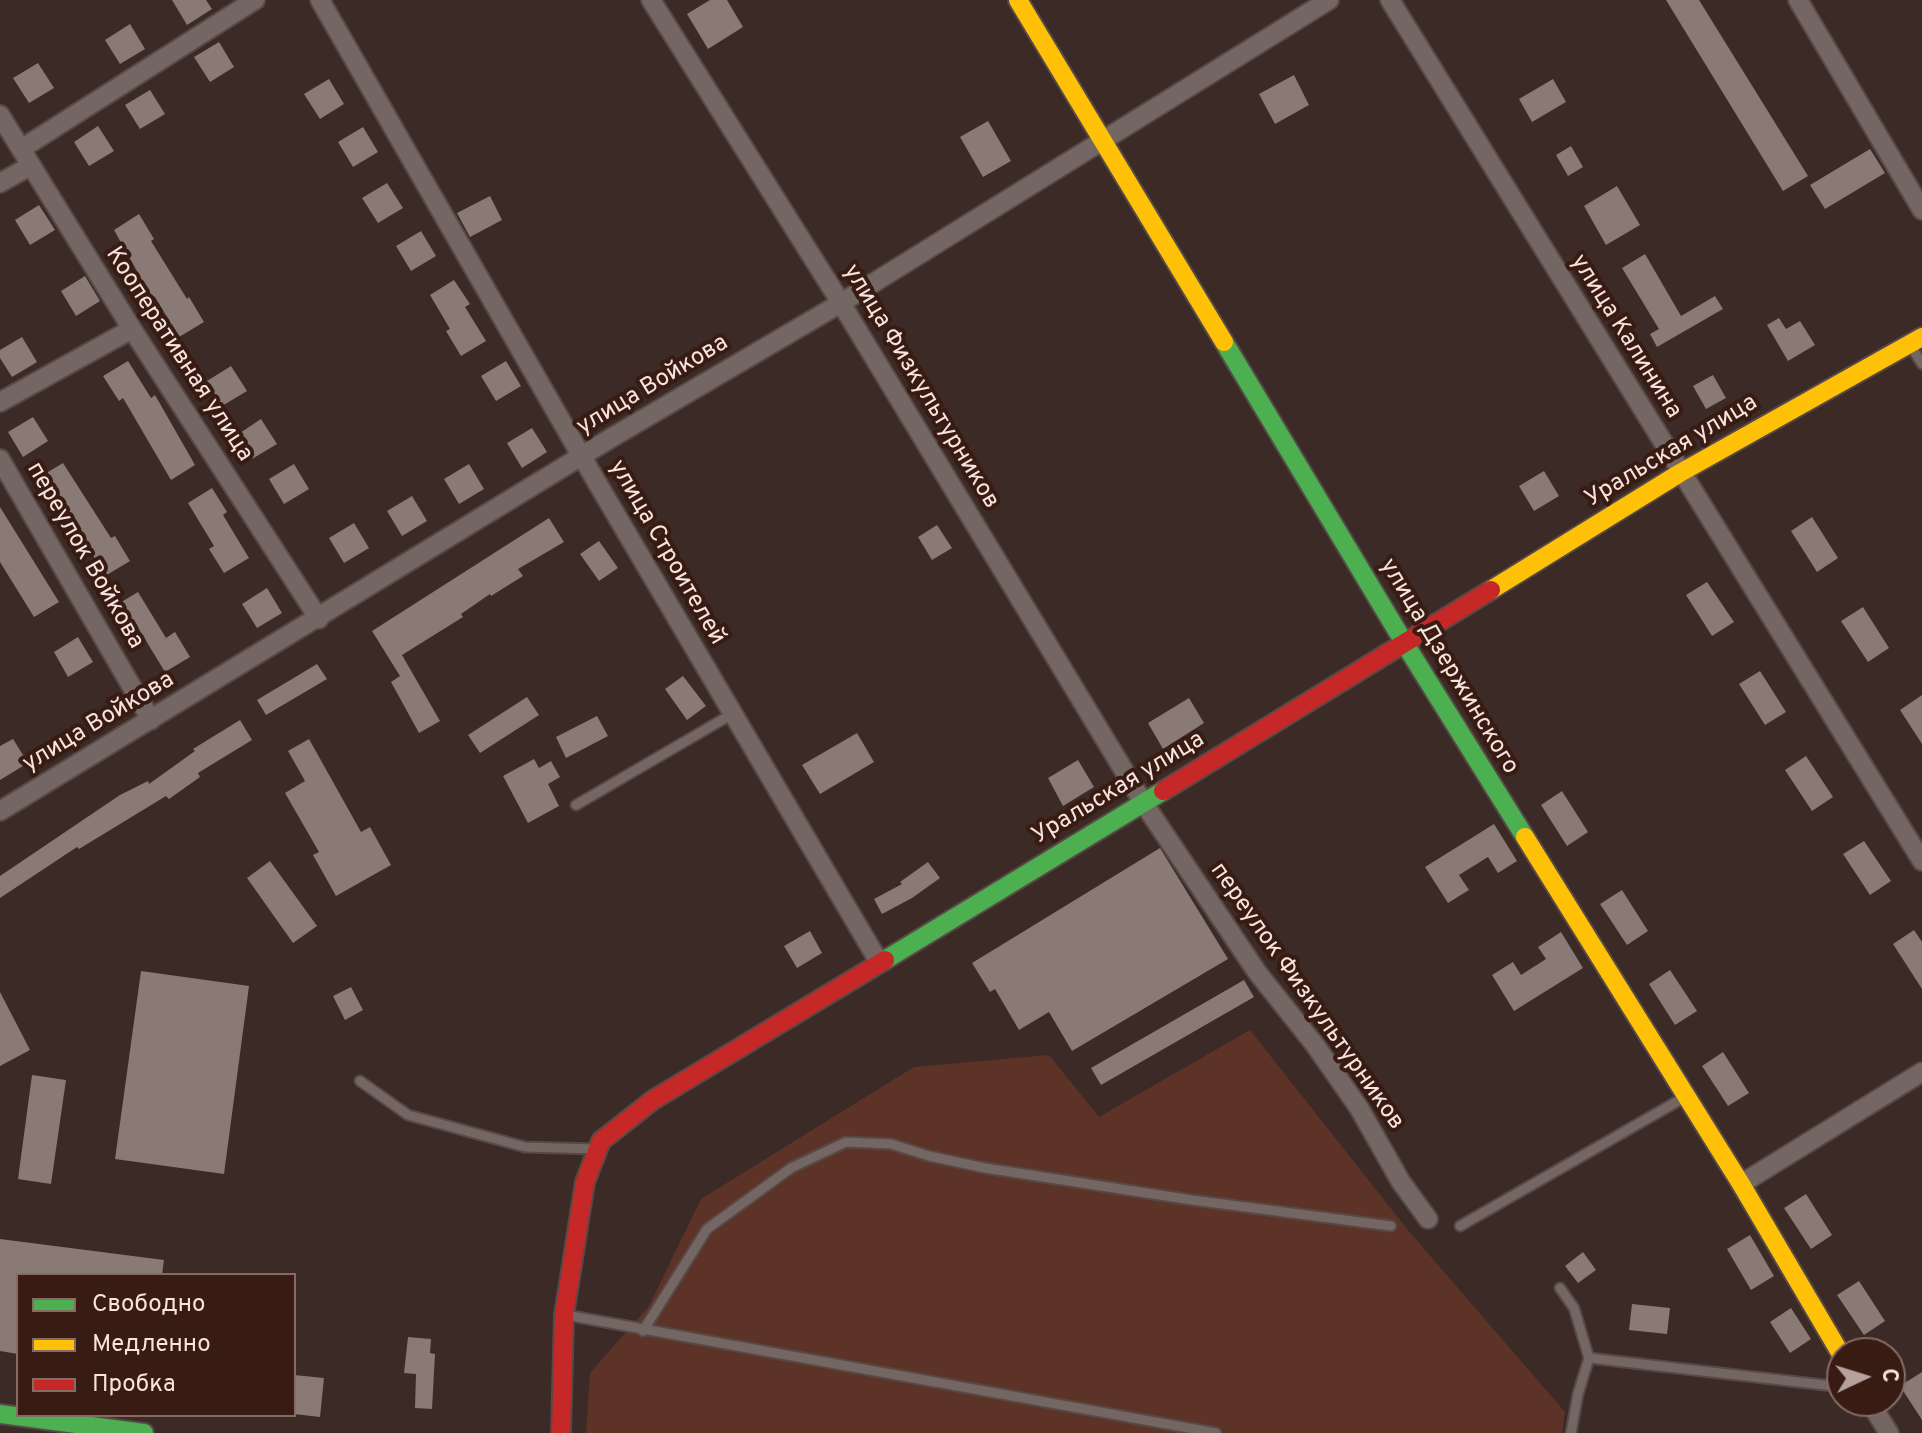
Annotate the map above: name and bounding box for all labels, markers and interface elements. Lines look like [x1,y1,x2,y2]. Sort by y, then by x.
street label: Кооперативная улица [98,242,258,468]
street label: улица Калинина [1563,250,1687,424]
street label: улица Физкультурников [836,260,1004,514]
street label: улица Войкова [572,329,734,443]
street label: Уральская улица [1581,389,1763,515]
street label: улица Строителей [601,456,731,650]
street label: переулок Войкова [19,458,149,654]
street label: улица Дзержинского [1372,554,1524,780]
street label: улица Войкова [18,666,180,780]
street label: Уральская улица [1028,726,1210,852]
street label: переулок Физкультурников [1203,858,1409,1136]
legend [16,1273,296,1417]
text: Свободно [92,1290,205,1320]
text: Медленно [92,1330,211,1360]
north arrow [1826,1337,1906,1417]
text: С [1874,1367,1902,1383]
text: Пробка [92,1370,176,1400]

